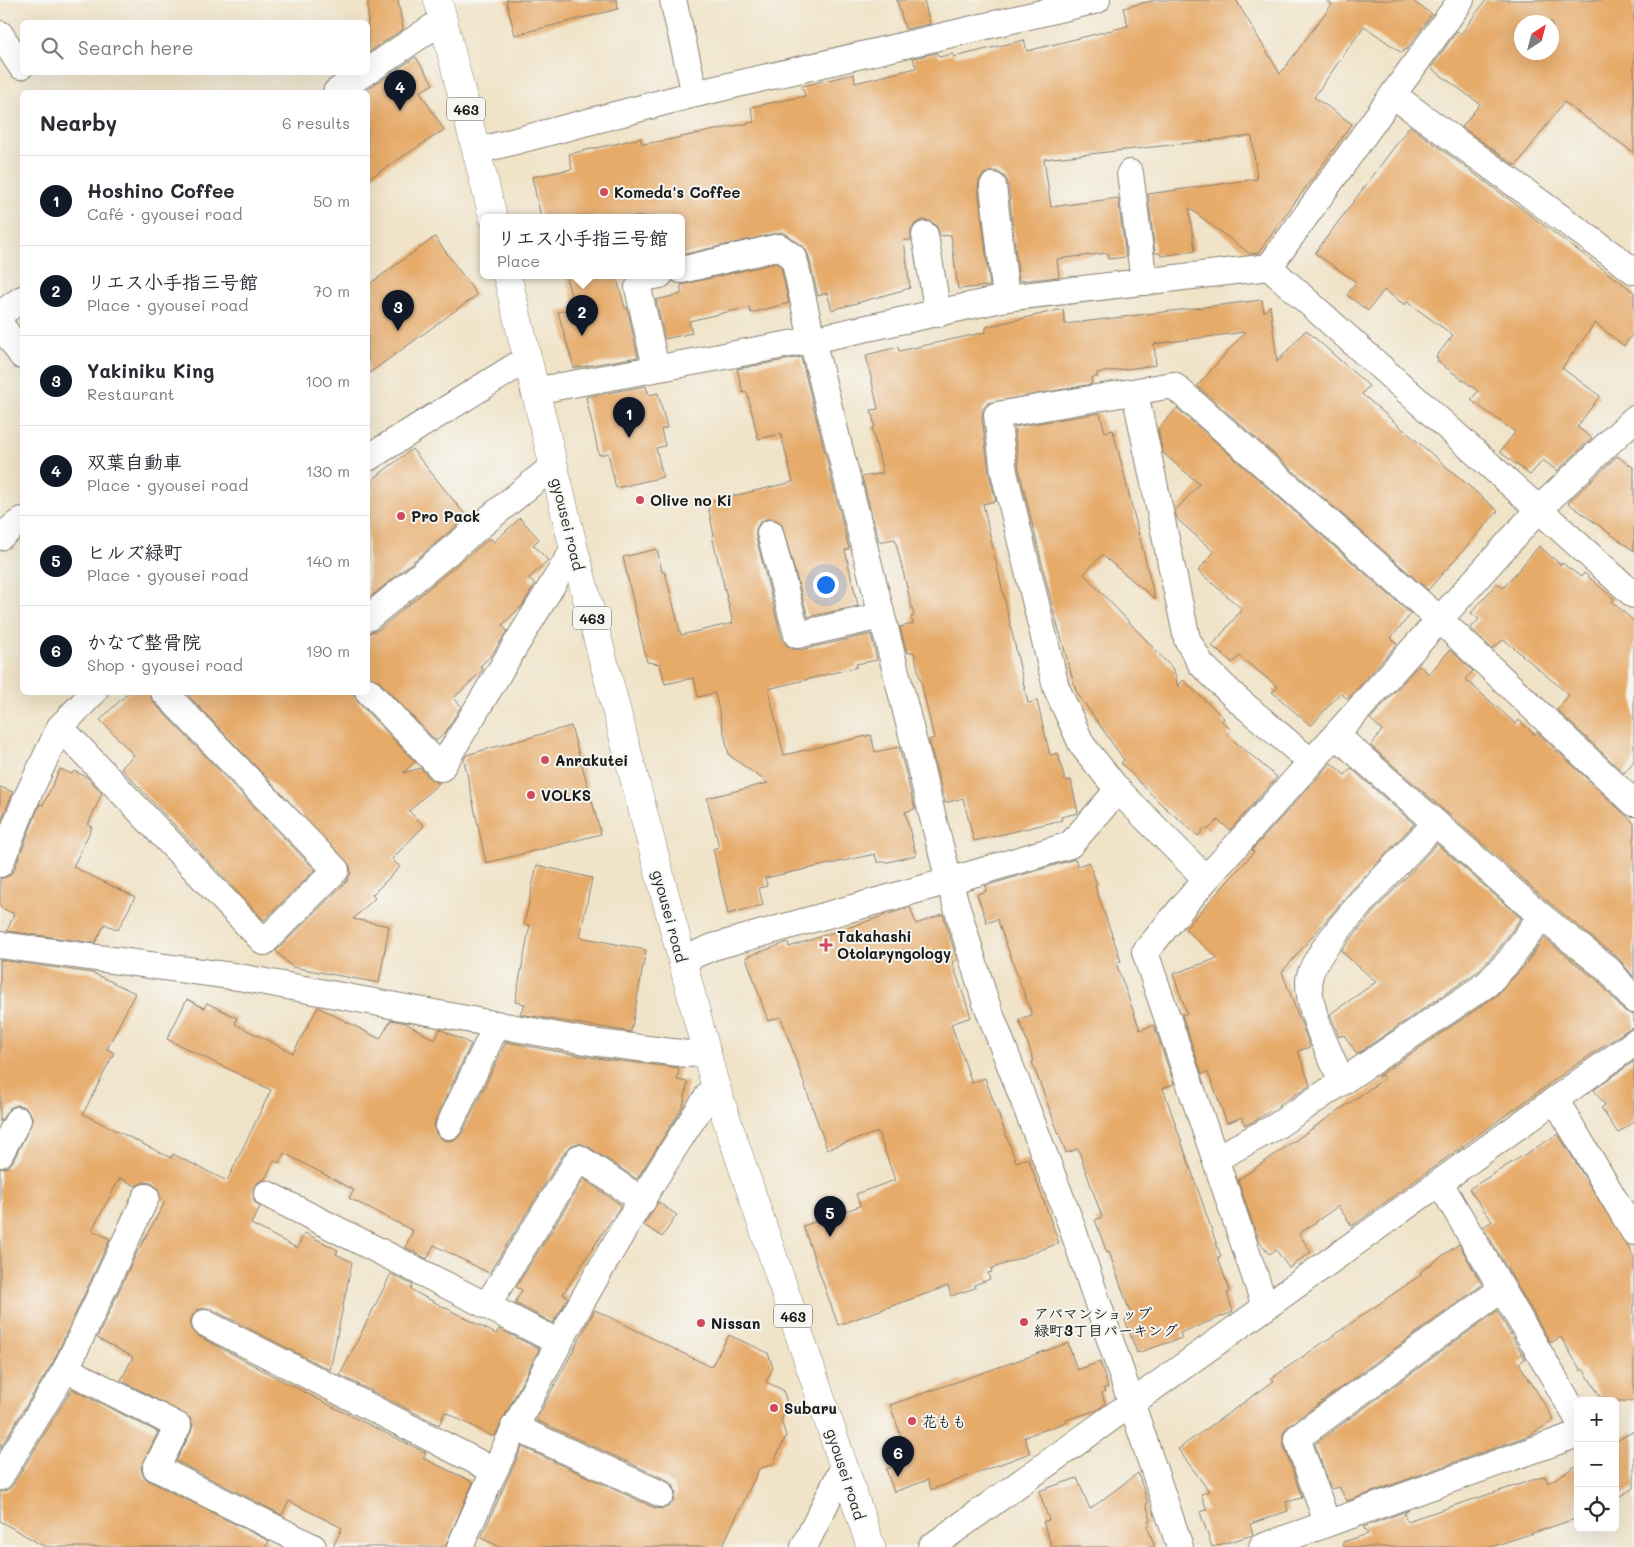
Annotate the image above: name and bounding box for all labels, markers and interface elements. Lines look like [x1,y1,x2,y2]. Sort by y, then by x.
north arrow [1514,15,1559,60]
search box [20,20,370,75]
icon: search [38,34,66,62]
text: Search here [78,35,194,60]
pin: 4 [384,70,416,111]
road number: 463 [447,98,485,120]
text: Nearby [40,109,117,136]
text: 6 results [282,112,350,133]
text: Hoshino Coffee [87,178,235,203]
place label: Komeda's Coffee [614,182,741,202]
marker: Komeda's Coffee [598,186,610,198]
text: 1 [52,190,60,211]
text: 50 m [313,190,350,211]
text: Café · gyousei road [87,203,242,224]
popup [480,214,685,279]
text: リエス小手指三号館 [497,225,668,250]
text: Place [497,250,540,271]
text: リエス小手指三号館 [87,269,258,294]
text: 2 [52,280,60,301]
text: 70 m [313,280,350,301]
pin: 3 [382,290,414,331]
text: Place · gyousei road [87,294,249,315]
pin: 2 [566,295,598,336]
text: Yakiniku King [87,358,214,383]
text: 3 [51,370,61,391]
text: 100 m [305,370,350,391]
text: Restaurant [87,383,175,404]
pin: 1 [613,397,645,438]
text: 双葉自動車 [87,449,182,474]
text: 4 [51,460,61,481]
text: 130 m [306,460,350,481]
text: Place · gyousei road [87,474,249,495]
street label: gyousei road [547,476,589,572]
place label: Olive no Ki [650,490,732,510]
marker: Olive no Ki [634,494,646,506]
place label: Pro Pack [411,506,480,526]
marker: Pro Pack [395,510,407,522]
text: ヒルズ緑町 [87,539,182,564]
text: 5 [51,550,61,571]
text: 140 m [306,550,350,571]
text: Place · gyousei road [87,564,249,585]
your location [813,572,839,598]
road number: 463 [573,606,611,630]
text: かなで整骨院 [87,629,201,654]
text: 6 [51,640,61,661]
text: 190 m [306,640,350,661]
text: Shop · gyousei road [87,654,243,675]
place label: Anrakutei [555,750,628,770]
marker: Anrakutei [539,754,551,766]
place label: VOLKS [541,785,591,805]
marker: VOLKS [525,789,537,801]
street label: gyousei road [648,868,692,964]
place label: Takahashi Otolaryngology [837,926,951,963]
marker: Takahashi Otolaryngology [819,938,833,952]
pin: 5 [814,1196,846,1237]
place label: アパマンショップ 緑町3丁目パーキング [1034,1303,1178,1340]
road number: 463 [774,1304,812,1328]
place label: Nissan [711,1313,760,1333]
marker: アパマンショップ 緑町3丁目パーキング [1018,1316,1030,1328]
marker: Nissan [695,1317,707,1329]
map controls [1574,1397,1619,1532]
button: + [1574,1397,1619,1442]
place label: Subaru [784,1398,837,1418]
marker: Subaru [768,1402,780,1414]
place label: 花もも [922,1411,967,1431]
marker: 花もも [906,1415,918,1427]
street label: gyousei road [822,1426,870,1522]
pin: 6 [882,1436,914,1477]
button: − [1574,1442,1619,1487]
button: locate [1574,1487,1619,1532]

